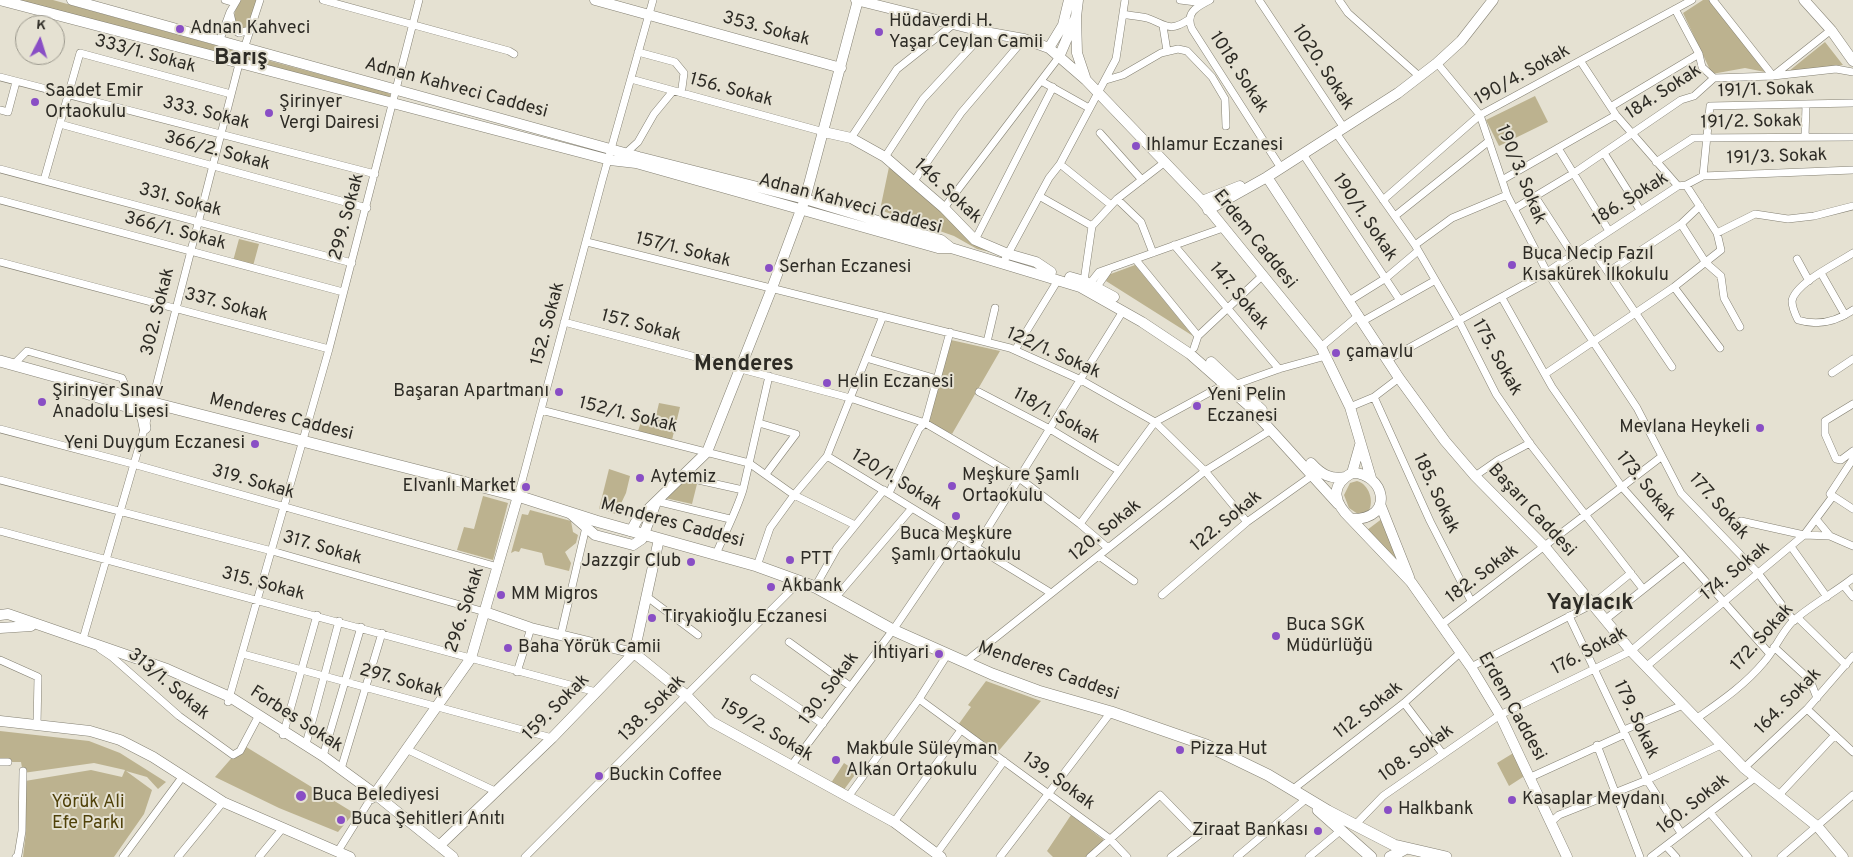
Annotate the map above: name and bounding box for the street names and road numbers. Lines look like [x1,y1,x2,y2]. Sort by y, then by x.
street label: 353. Sokak [720,8,812,52]
street label: 1020. Sokak [1286,21,1358,115]
street label: 1018. Sokak [1204,28,1272,118]
street label: 333/1. Sokak [92,31,198,79]
street label: 190/4. Sokak [1472,41,1574,111]
street label: Adnan Kahveci Caddesi [362,54,550,124]
street label: 184. Sokak [1622,61,1706,125]
street label: 156. Sokak [687,69,775,113]
street label: 191/1. Sokak [1717,79,1815,103]
street label: 333. Sokak [160,93,252,135]
street label: 191/2. Sokak [1700,111,1802,135]
street label: 190/3. Sokak [1490,122,1550,228]
street label: 366/2. Sokak [162,127,272,177]
street label: 191/3. Sokak [1726,145,1828,171]
street label: 146. Sokak [908,155,986,229]
street label: 186. Sokak [1589,168,1673,232]
street label: Adnan Kahveci Caddesi [756,170,944,240]
street label: 190/1. Sokak [1327,170,1401,266]
street label: 299. Sokak [326,171,370,263]
street label: 331. Sokak [136,180,224,222]
street label: Erdem Caddesi [1208,186,1300,294]
street label: 366/1. Sokak [122,208,228,256]
street label: 157/1. Sokak [633,229,733,273]
street label: 147. Sokak [1203,259,1273,335]
street label: 302. Sokak [138,266,180,358]
street label: 152. Sokak [527,280,571,368]
street label: 337. Sokak [182,284,270,328]
street label: 157. Sokak [598,306,684,348]
street label: 175. Sokak [1466,316,1526,400]
street label: 122/1. Sokak [1002,324,1104,384]
street label: 118/1. Sokak [1009,384,1103,450]
street label: Menderes Caddesi [207,390,355,446]
street label: 152/1. Sokak [576,393,680,439]
street label: 120/1. Sokak [847,446,945,516]
street label: 173. Sokak [1610,448,1680,526]
street label: 185. Sokak [1407,451,1463,537]
street label: Başarı Caddesi [1482,460,1580,562]
street label: 319. Sokak [209,461,297,505]
street label: 177. Sokak [1683,469,1753,545]
street label: 122. Sokak [1187,487,1267,557]
street label: Menderes Caddesi [598,494,746,554]
street label: 120. Sokak [1066,495,1146,567]
street label: 317. Sokak [280,527,364,571]
street label: 174. Sokak [1697,538,1775,606]
street label: 182. Sokak [1442,541,1524,609]
street label: 315. Sokak [219,563,307,607]
street label: 296. Sokak [442,564,490,656]
street label: 172. Sokak [1727,600,1799,676]
street label: 176. Sokak [1548,623,1632,681]
street label: Menderes Caddesi [975,638,1121,706]
street label: 313/1. Sokak [123,645,213,725]
street label: 130. Sokak [796,648,864,730]
street label: Erdem Caddesi [1472,649,1550,765]
street label: 297. Sokak [357,660,445,704]
street label: 164. Sokak [1751,664,1827,740]
street label: 159. Sokak [519,670,595,746]
street label: 138. Sokak [615,671,691,747]
street label: 112. Sokak [1330,677,1408,745]
street label: 179. Sokak [1608,678,1662,762]
street label: Forbes Sokak [245,682,347,758]
street label: 159/2. Sokak [715,695,817,767]
street label: 108. Sokak [1376,720,1458,788]
street label: 139. Sokak [1017,748,1099,816]
street label: 160. Sokak [1653,770,1735,840]

